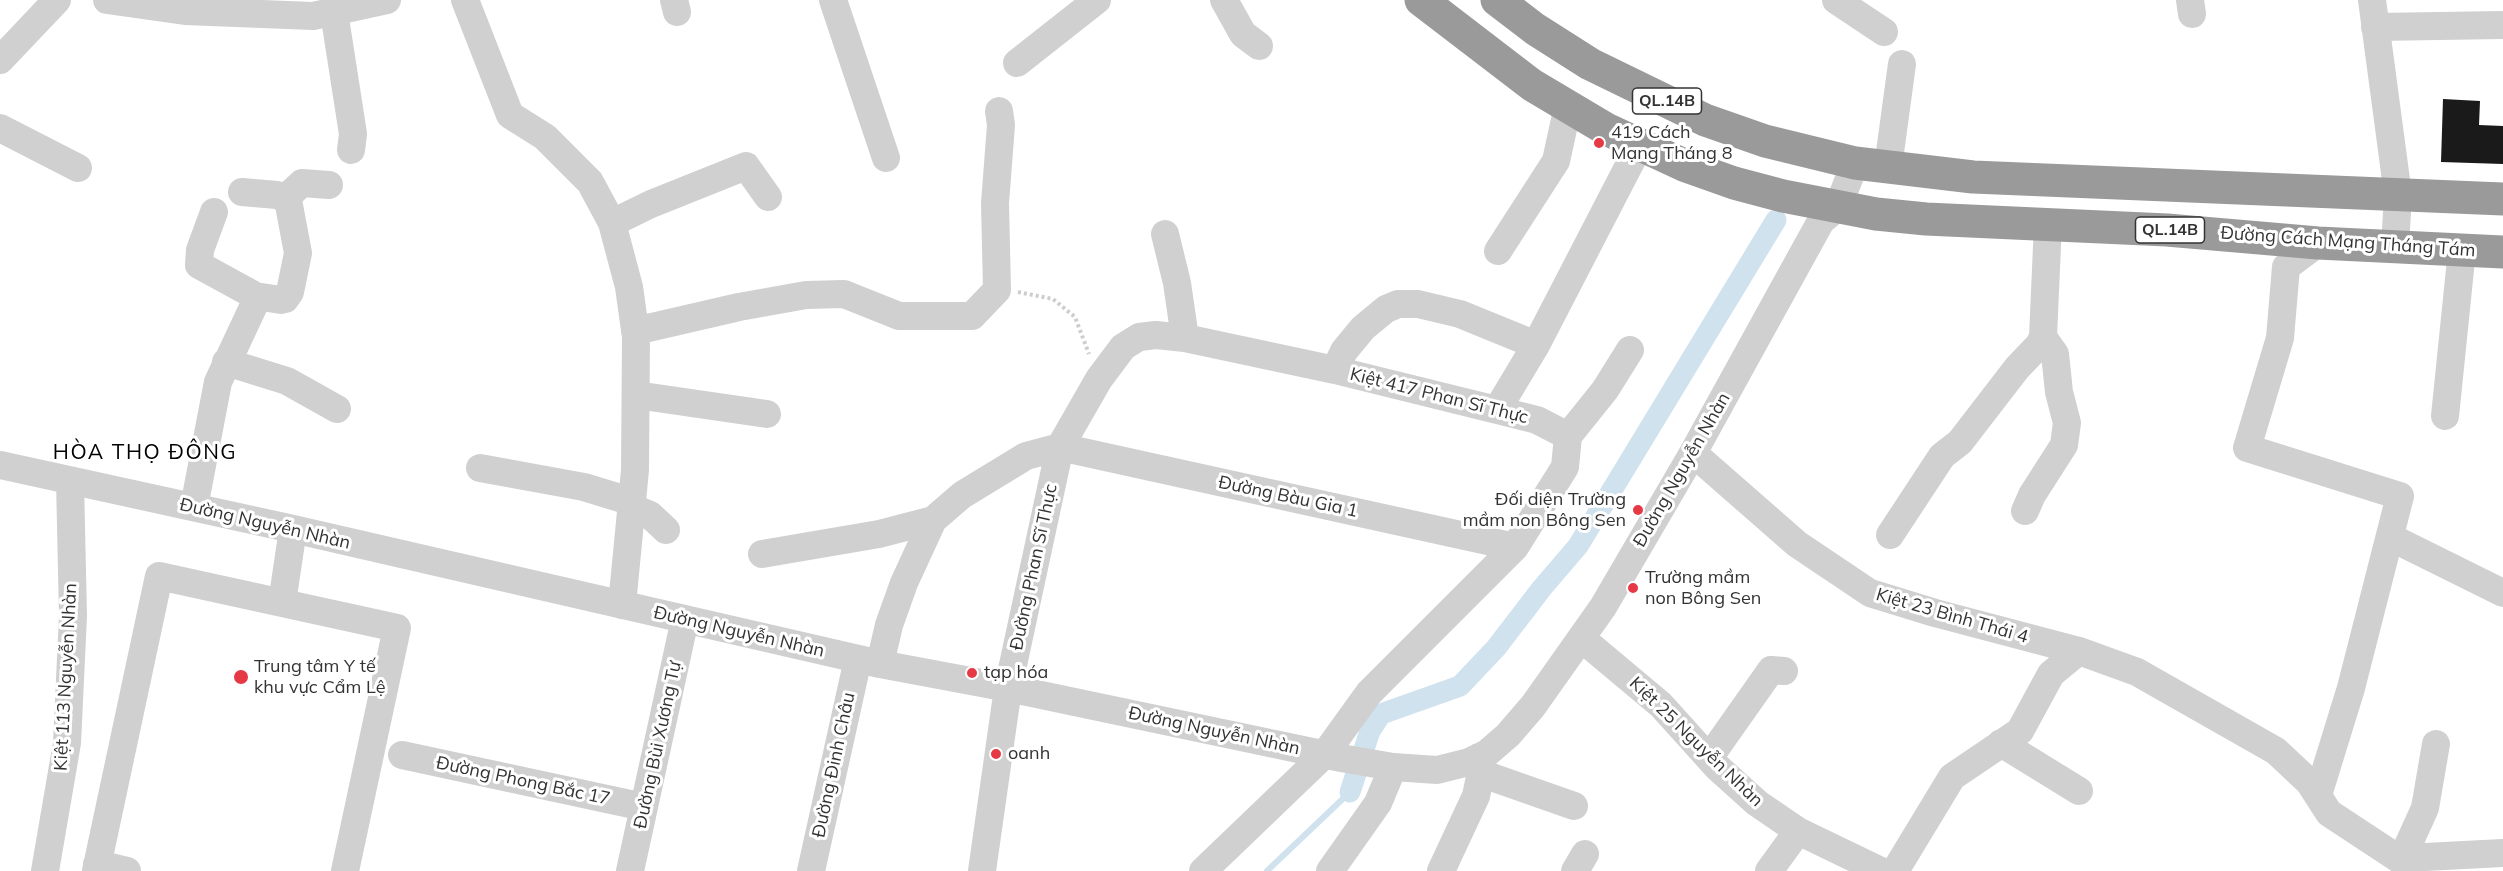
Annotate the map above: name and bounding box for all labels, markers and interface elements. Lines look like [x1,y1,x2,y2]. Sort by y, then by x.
road number: QL.14B [1632,88,1702,114]
place label: 419 Cách Mạng Tháng 8 [1611,122,1732,164]
marker: 419 Cách Mạng Tháng 8 [1592,136,1606,150]
road number: QL.14B [2136,217,2204,243]
street label: Đường Cách Mạng Tháng Tám [2220,222,2476,262]
street label: Kiệt 417 Phan Sĩ Thực [1348,363,1530,429]
street label: Đường Nguyễn Nhàn [1629,389,1735,551]
district label: HÒA THỌ ĐÔNG [53,440,237,466]
street label: Đường Bàu Gia 1 [1216,472,1360,522]
street label: Đường Phan Sĩ Thực [1006,482,1062,652]
place label: Đối diện Trường mầm non Bông Sen [1463,489,1626,532]
street label: Đường Nguyễn Nhàn [177,494,353,554]
marker: Đối diện Trường mầm non Bông Sen [1631,503,1645,517]
place label: Trường mầm non Bông Sen [1645,567,1761,610]
marker: Trường mầm non Bông Sen [1626,581,1640,595]
street label: Kiệt 113 Nguyễn Nhàn [50,583,82,771]
street label: Kiệt 23 Bình Thái 4 [1874,584,2030,648]
street label: Đường Nguyễn Nhàn [651,602,827,662]
place label: Trung tâm Y tế khu vực Cẩm Lệ [254,656,386,698]
street label: Đường Bùi Xương Tự [630,659,686,831]
place label: tạp hóa [984,662,1048,684]
marker: tạp hóa [965,666,979,680]
marker: Trung tâm Y tế khu vực Cẩm Lệ [232,668,250,686]
street label: Kiệt 25 Nguyễn Nhàn [1625,673,1767,811]
street label: Đường Đinh Châu [808,690,860,840]
street label: Đường Nguyễn Nhàn [1126,702,1302,760]
place label: oanh [1008,743,1050,765]
marker: oanh [989,747,1003,761]
street label: Đường Phong Bắc 17 [434,752,612,810]

